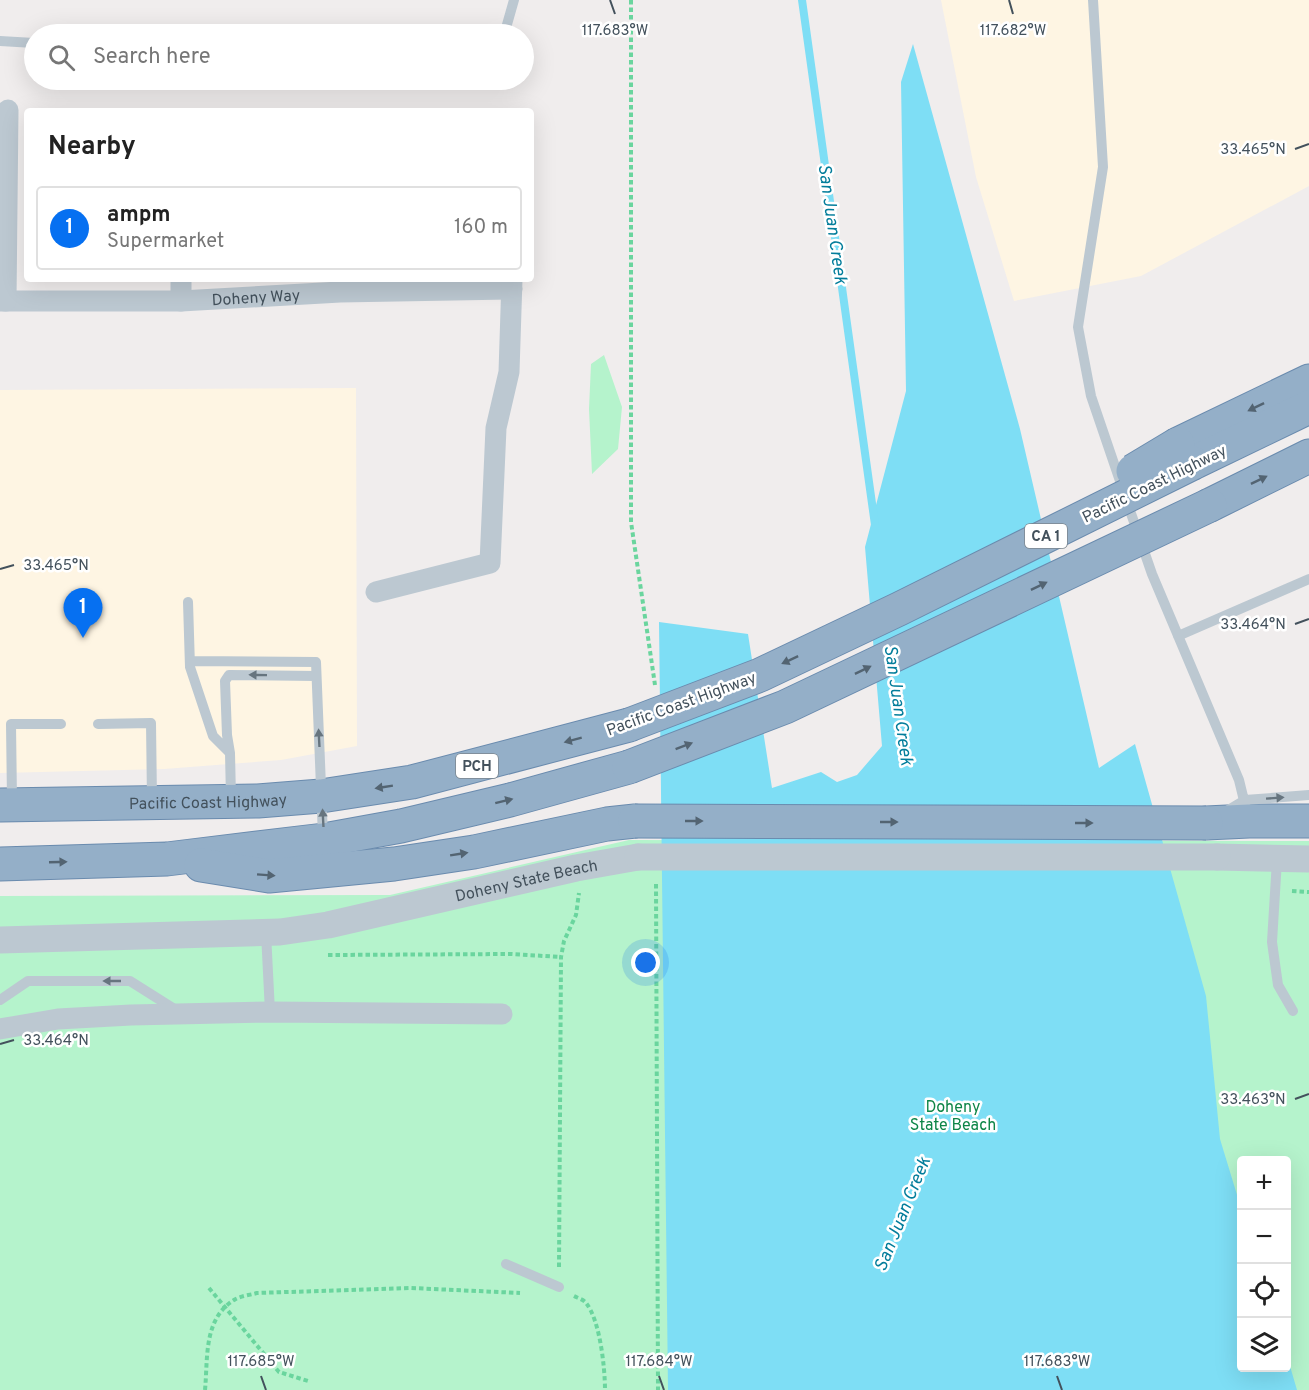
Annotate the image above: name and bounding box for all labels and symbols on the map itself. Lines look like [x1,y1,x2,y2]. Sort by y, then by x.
text: 117.683°W [582,22,648,41]
text: 117.682°W [980,22,1046,41]
text: 33.465°N [1220,141,1286,160]
water label: San Juan Creek [812,163,851,287]
street label: Doheny Way [211,286,301,311]
one-way arrow [1248,402,1265,411]
street label: Pacific Coast Highway [1079,441,1230,528]
one-way arrow [1251,476,1268,485]
road number: CA 1 [1025,524,1067,548]
text: 33.465°N [23,557,89,576]
one-way arrow [1031,581,1048,590]
pin: 1 [64,588,103,638]
text: 33.464°N [1220,616,1286,635]
water label: San Juan Creek [878,644,917,768]
one-way arrow [781,656,798,665]
one-way arrow [855,665,872,674]
street label: Pacific Coast Highway [604,668,759,741]
one-way arrow [248,670,267,680]
one-way arrow [314,729,323,748]
one-way arrow [564,736,582,745]
one-way arrow [675,741,693,750]
road number: PCH [456,754,498,778]
one-way arrow [374,782,393,791]
street label: Pacific Coast Highway [129,791,288,815]
one-way arrow [1266,793,1285,802]
one-way arrow [495,796,513,806]
one-way arrow [318,809,327,828]
one-way arrow [684,817,703,826]
one-way arrow [879,817,898,827]
one-way arrow [1074,818,1093,828]
one-way arrow [450,849,469,858]
street label: Doheny State Beach [453,856,599,907]
one-way arrow [49,857,68,867]
one-way arrow [256,870,275,880]
your location [631,948,660,977]
one-way arrow [102,976,121,986]
text: 33.464°N [23,1032,89,1051]
text: 33.463°N [1220,1091,1286,1110]
park label: Doheny State Beach [910,1098,996,1136]
water label: San Juan Creek [870,1153,937,1275]
text: 117.685°W [227,1353,295,1372]
text: 117.684°W [625,1353,693,1372]
text: 117.683°W [1024,1353,1090,1372]

